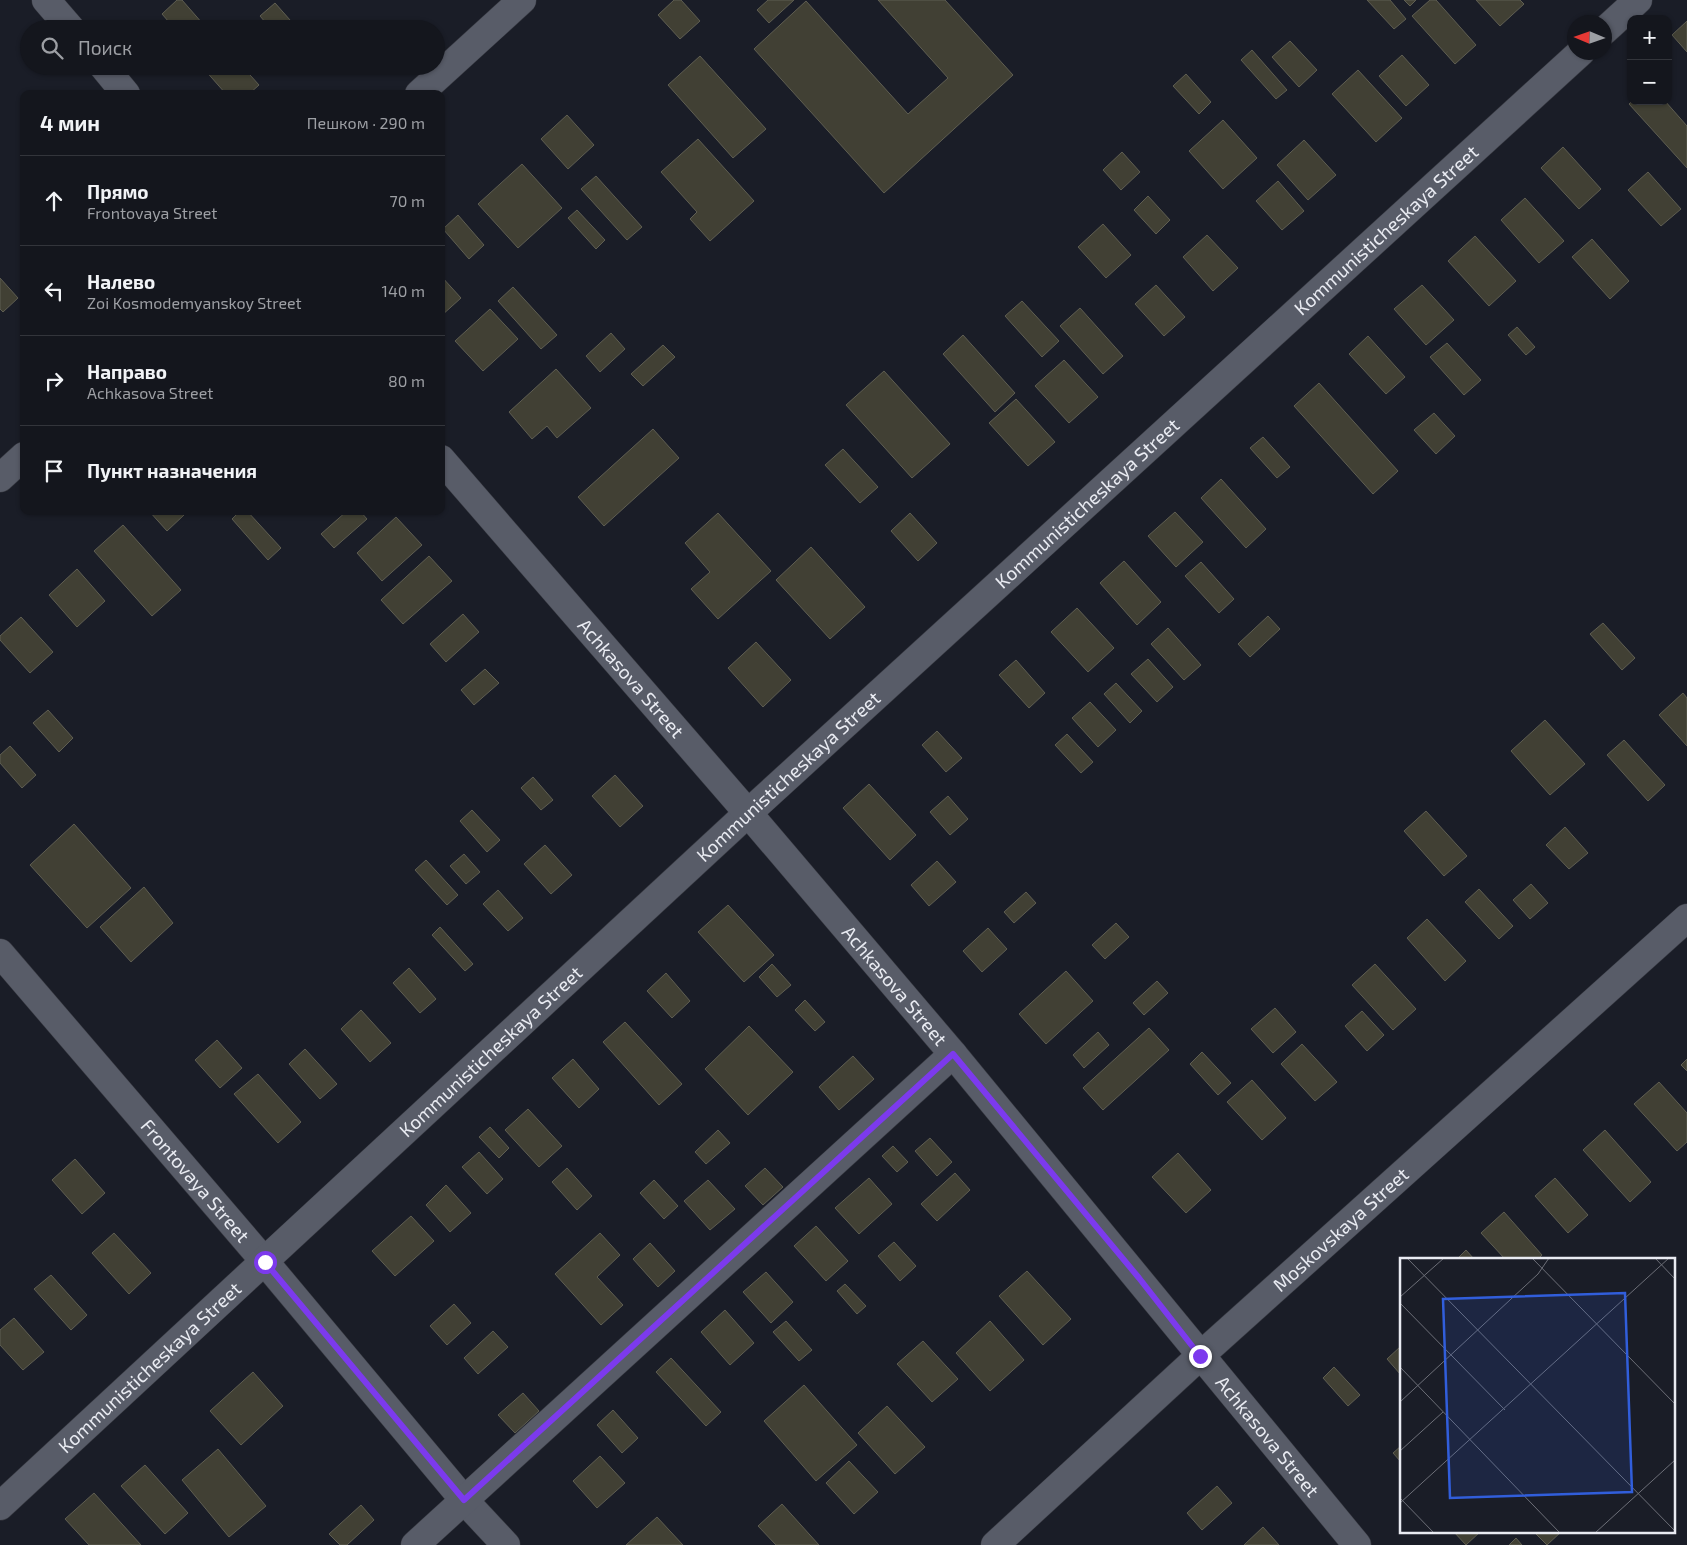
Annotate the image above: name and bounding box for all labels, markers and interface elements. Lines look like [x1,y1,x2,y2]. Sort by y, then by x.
north arrow [1567,15,1612,60]
map controls [1627,15,1672,105]
button: + [1627,15,1672,60]
search box [20,20,445,75]
icon: search [38,34,66,62]
text: Поиск [78,36,132,59]
button: − [1627,60,1672,105]
text: 4 мин [40,110,100,135]
text: Пешком · 290 m [307,113,425,132]
street label: Kommunisticheskaya Street [1289,140,1483,319]
text: Прямо [87,180,149,203]
icon: ahead [40,187,68,215]
text: 70 m [390,191,425,210]
text: Frontovaya Street [87,203,217,222]
text: Налево [87,270,155,293]
icon: left [40,277,68,305]
text: 140 m [382,281,425,300]
text: Zoi Kosmodemyanskoy Street [87,293,302,312]
text: Направо [87,360,167,383]
icon: right [40,367,68,395]
text: 80 m [388,371,425,390]
text: Achkasova Street [87,383,213,402]
street label: Kommunisticheskaya Street [990,413,1184,593]
icon: arrive [40,457,68,485]
text: Пункт назначения [87,459,257,482]
street label: Achkasova Street [574,614,689,742]
street label: Kommunisticheskaya Street [691,686,885,866]
street label: Achkasova Street [838,921,952,1050]
street label: Kommunisticheskaya Street [394,961,587,1141]
street label: Frontovaya Street [137,1114,255,1247]
street label: Moskovskaya Street [1268,1162,1413,1296]
route start [254,1251,277,1274]
inset map [1400,1258,1674,1532]
street label: Kommunisticheskaya Street [53,1277,246,1457]
route end [1189,1345,1212,1368]
street label: Achkasova Street [1211,1371,1324,1501]

